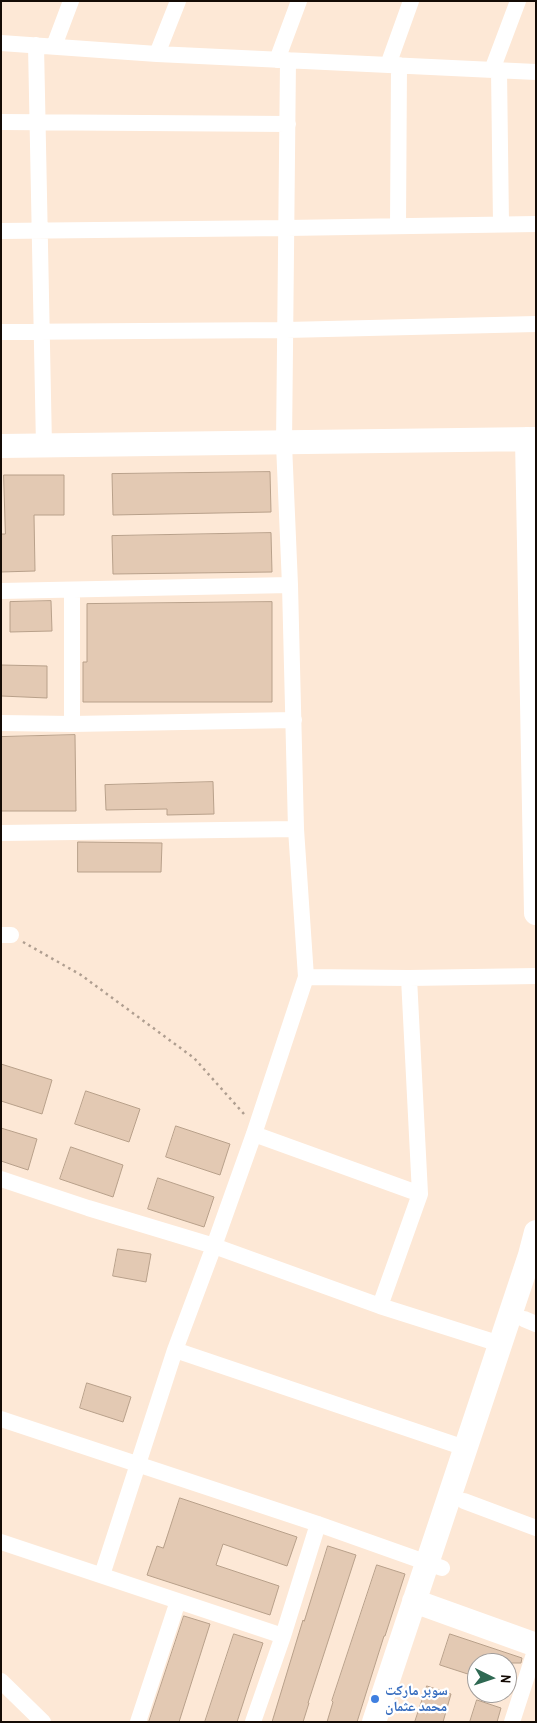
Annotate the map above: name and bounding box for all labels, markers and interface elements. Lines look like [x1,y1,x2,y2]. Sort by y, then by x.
north arrow [467,1653,517,1703]
text: N [497,1674,515,1684]
place label: سوبر ماركت محمد عثمان [385,1683,448,1715]
marker: سوبر ماركت محمد عثمان [369,1693,381,1705]

